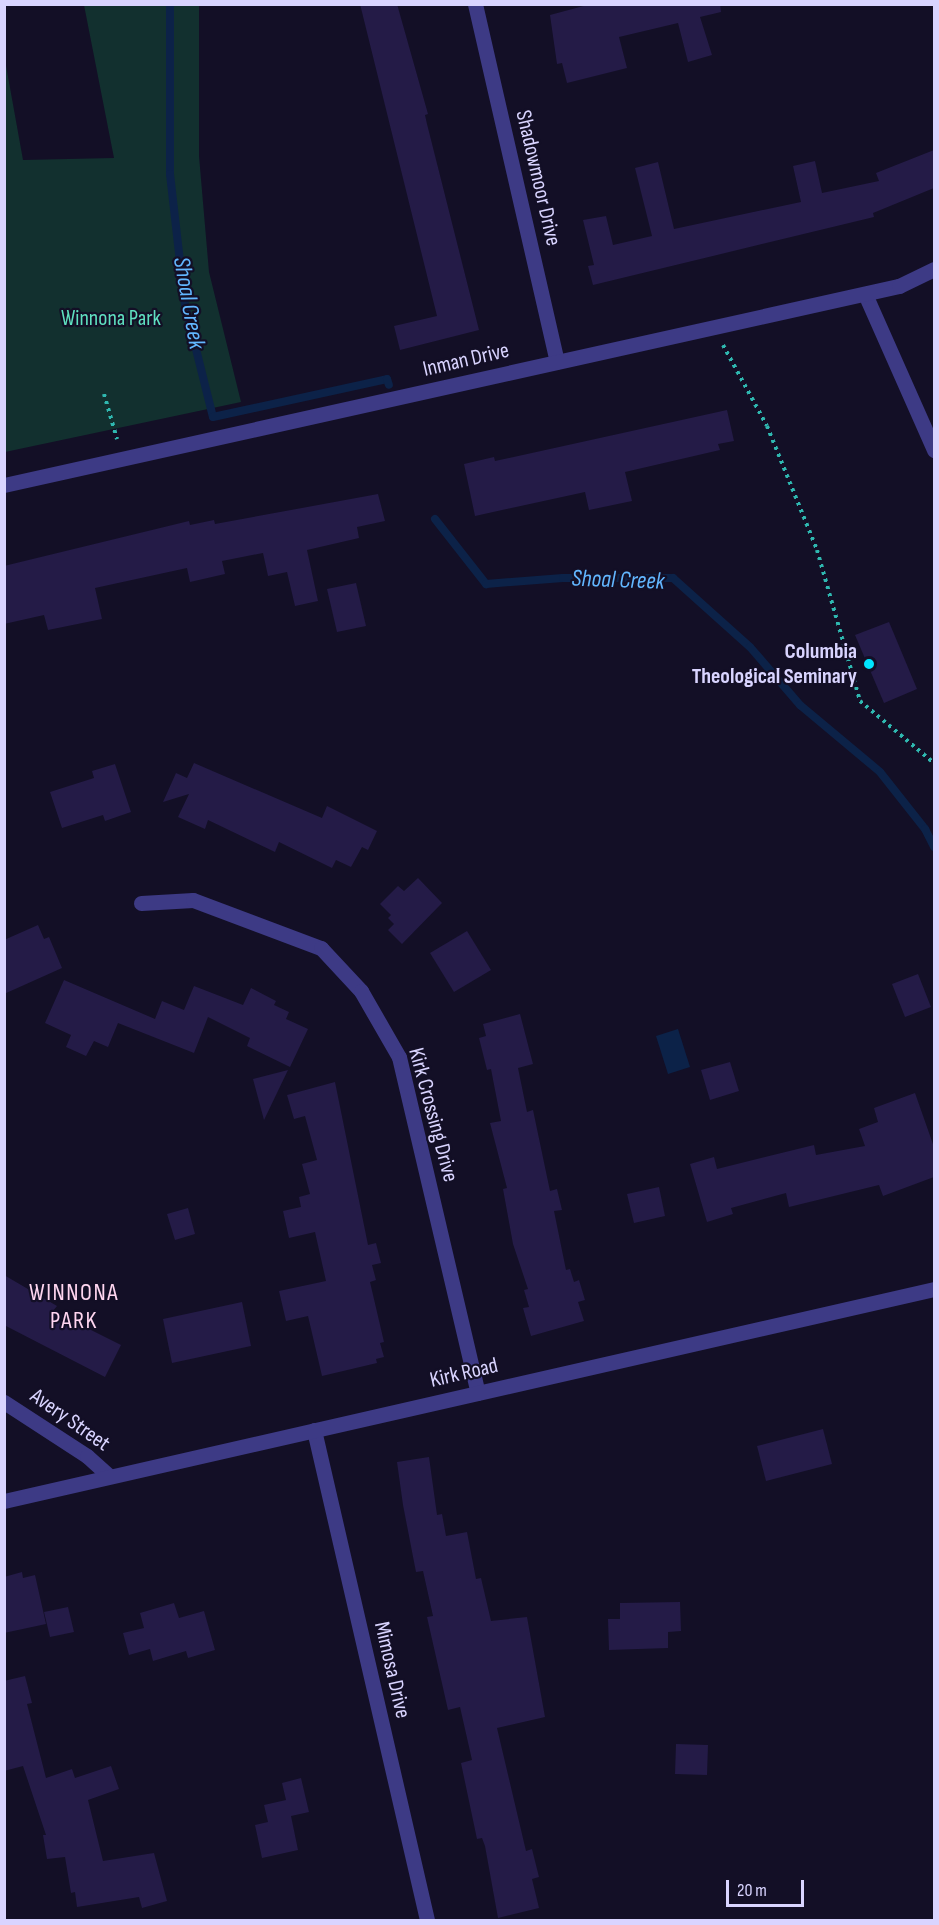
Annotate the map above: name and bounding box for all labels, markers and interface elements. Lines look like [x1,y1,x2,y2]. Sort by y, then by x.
street label: Shadowmoor Drive [510,108,566,248]
water label: Shoal Creek [167,255,211,351]
park label: Winnona Park [61,306,161,332]
street label: Inman Drive [420,337,512,383]
water label: Shoal Creek [571,564,665,596]
place label: Columbia Theological Seminary [692,638,857,690]
marker: Columbia Theological Seminary [862,657,876,671]
street label: Kirk Crossing Drive [402,1045,464,1185]
district label: WINNONA PARK [29,1279,119,1335]
street label: Kirk Road [427,1352,501,1394]
street label: Avery Street [25,1383,115,1457]
street label: Mimosa Drive [368,1619,416,1721]
scale bar [729,1868,807,1906]
text: 20 m [737,1880,767,1901]

